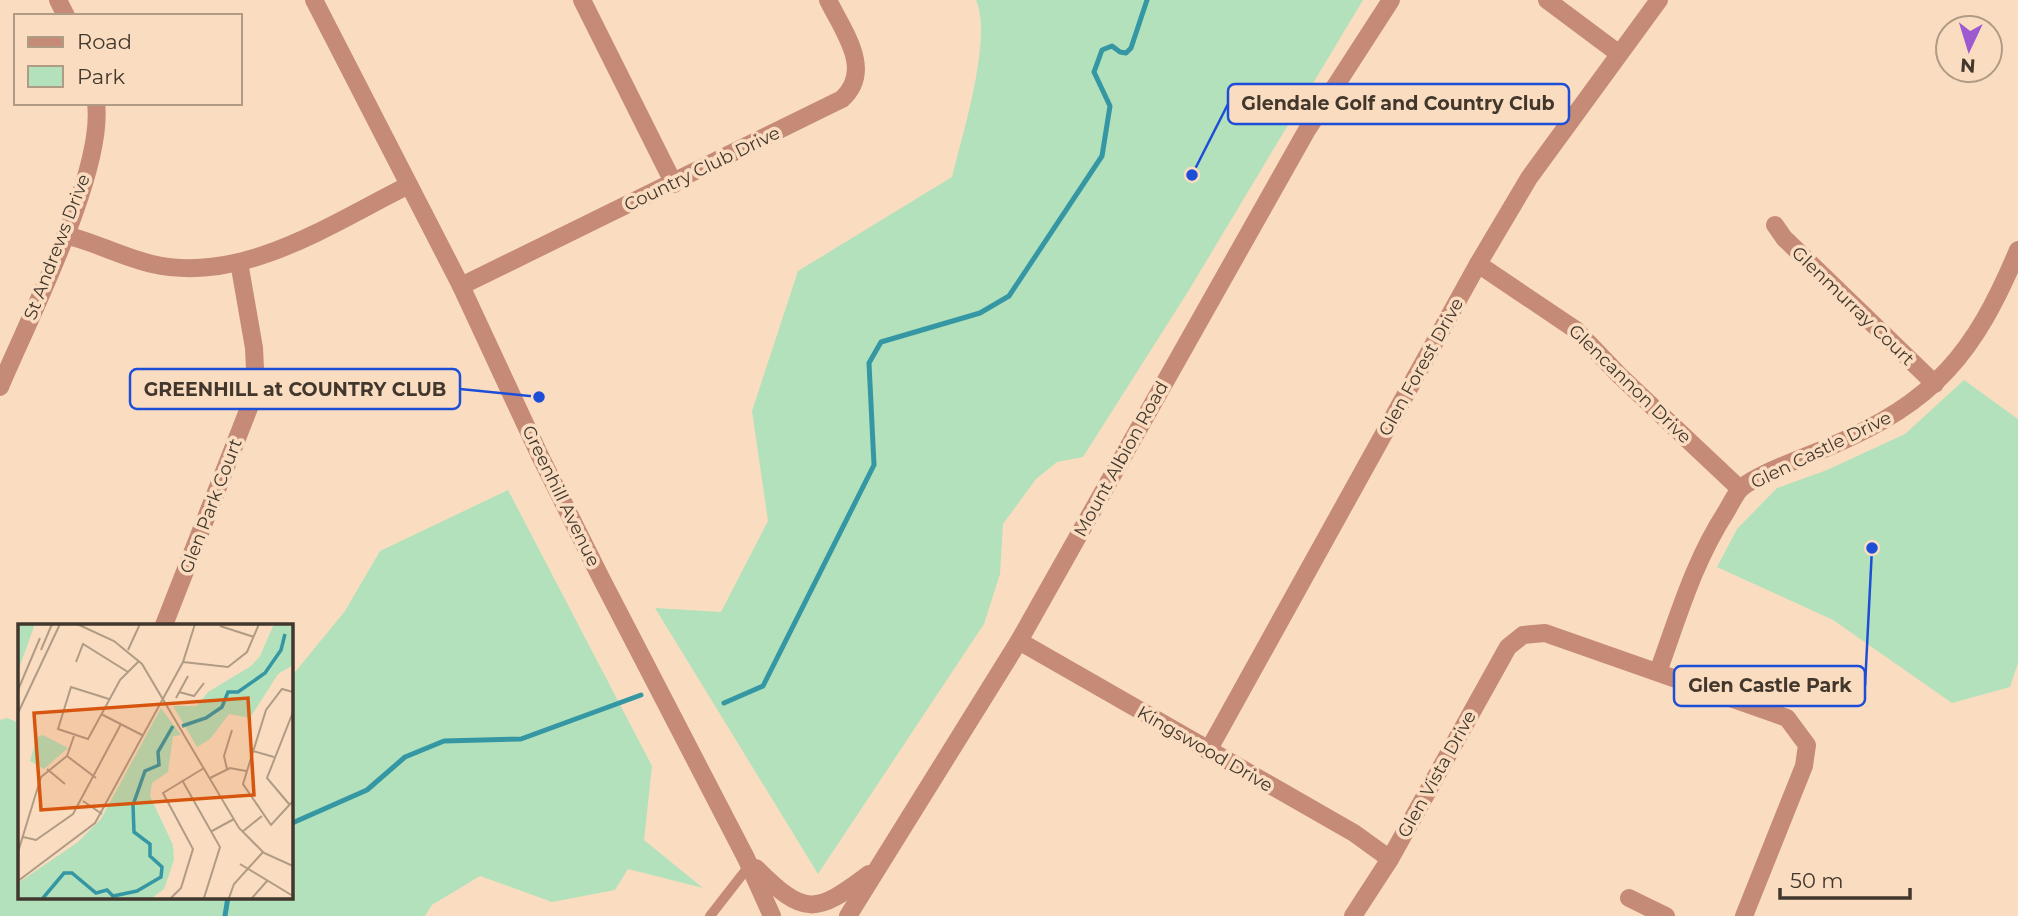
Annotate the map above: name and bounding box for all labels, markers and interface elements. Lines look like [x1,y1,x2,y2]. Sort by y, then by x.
legend [14,14,242,105]
north arrow [1934,14,2004,84]
text: Road [77,29,132,54]
text: N [1959,53,1976,77]
text: Park [77,64,125,89]
callout: Glendale Golf and Country Club [1228,84,1569,124]
text: Glendale Golf and Country Club [1241,92,1555,115]
street label: Country Club Drive [621,122,784,216]
street label: St Andrews Drive [19,171,95,323]
street label: Glenmurray Court [1787,242,1919,370]
street label: Glen Forest Drive [1374,294,1468,440]
street label: Glencannon Drive [1564,320,1696,448]
callout: GREENHILL at COUNTRY CLUB [130,369,460,409]
street label: Mount Albion Road [1069,377,1173,541]
text: GREENHILL at COUNTRY CLUB [144,378,446,401]
street label: Glen Castle Drive [1747,406,1895,494]
street label: Greenhill Avenue [517,422,605,570]
street label: Glen Park Court [175,435,247,577]
inset map [18,624,292,898]
callout: Glen Castle Park [1674,666,1865,706]
text: Glen Castle Park [1688,674,1852,697]
street label: Kingswood Drive [1133,701,1277,797]
street label: Glen Vista Drive [1393,707,1481,841]
scale bar [1780,856,1910,900]
text: 50 m [1790,868,1844,893]

